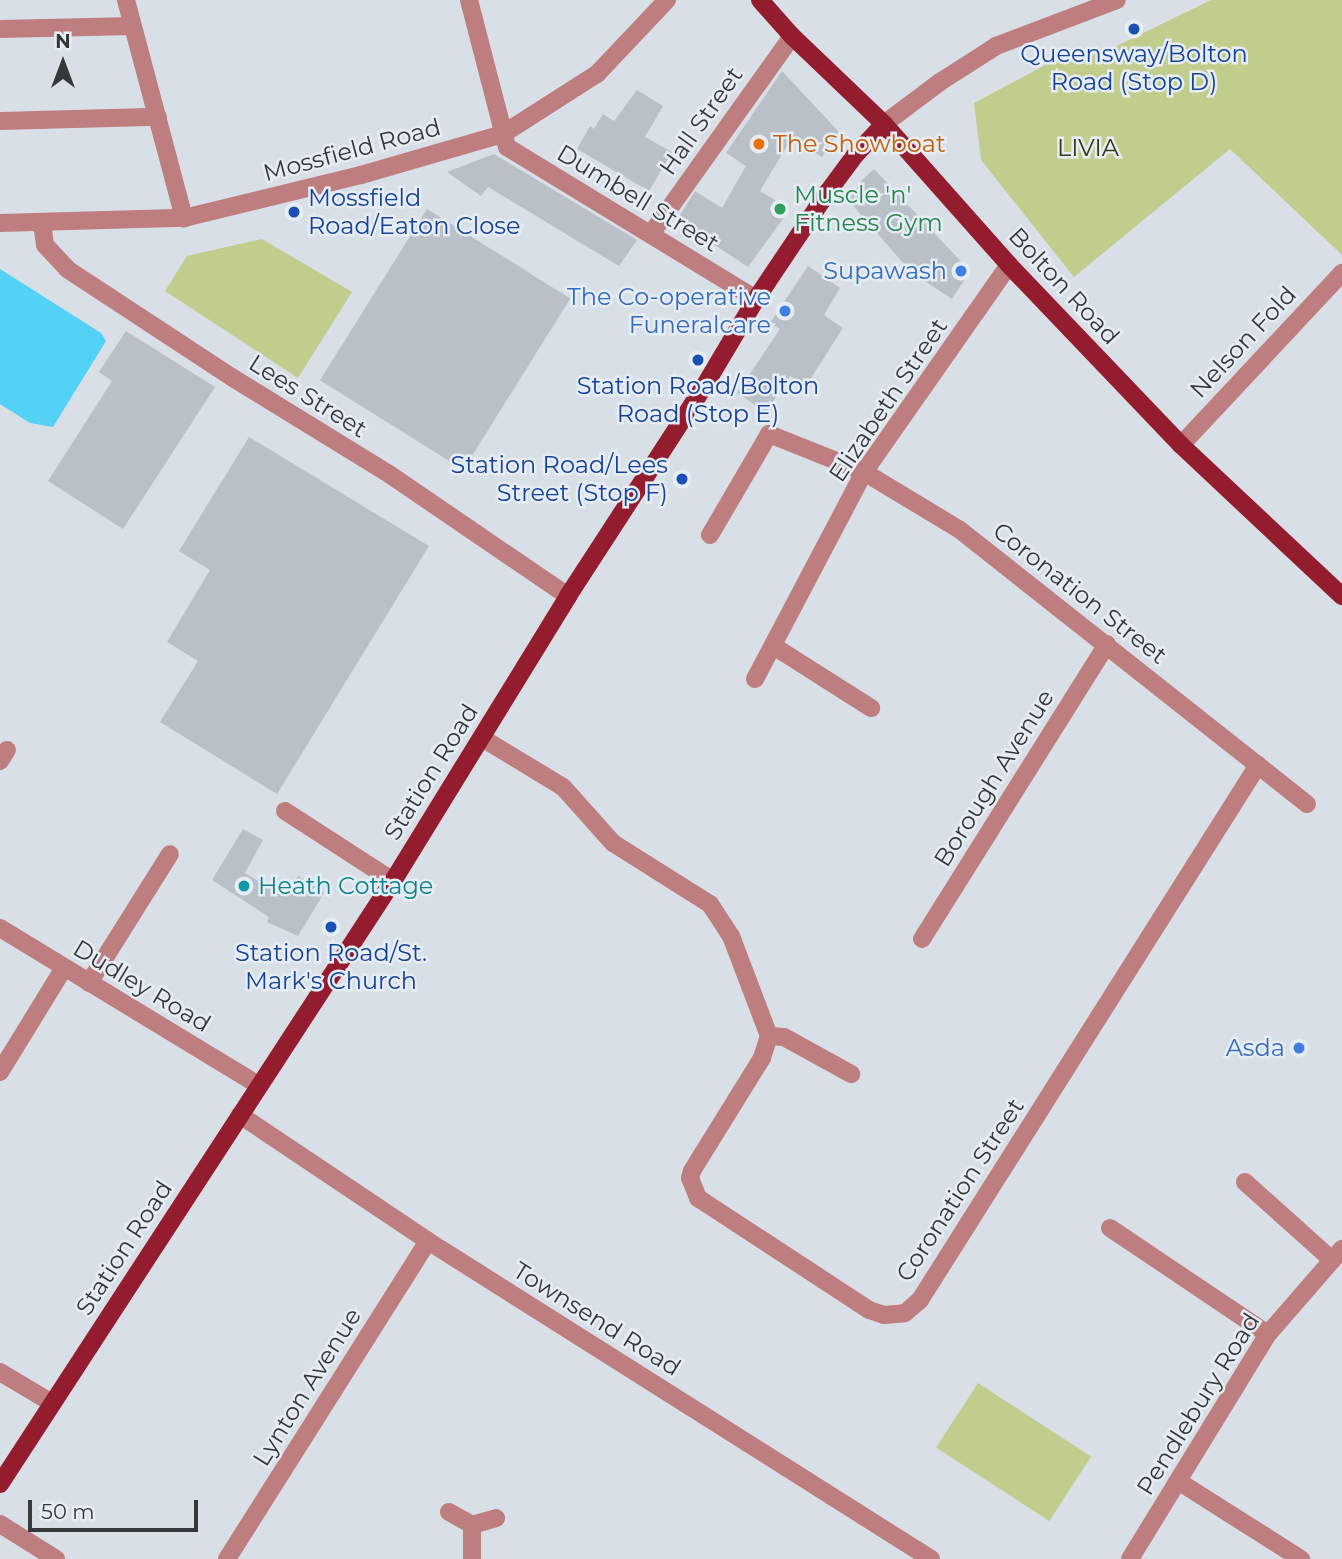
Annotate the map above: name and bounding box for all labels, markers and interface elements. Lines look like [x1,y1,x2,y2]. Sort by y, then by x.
marker: Queensway/Bolton Road (Stop D) [1126,21,1142,37]
north arrow [28,28,98,98]
text: N [55,30,71,53]
place label: Queensway/Bolton Road (Stop D) [1020,40,1248,96]
street label: Hall Street [653,61,749,181]
street label: Mossfield Road [260,113,444,187]
place label: The Showboat [773,130,946,158]
park label: LIVIA [1057,134,1119,162]
marker: The Showboat [751,136,767,152]
street label: Dumbell Street [552,138,724,258]
place label: Muscle 'n' Fitness Gym [794,181,943,237]
place label: Mossfield Road/Eaton Close [308,184,520,240]
marker: Muscle 'n' Fitness Gym [772,201,788,217]
marker: Mossfield Road/Eaton Close [286,204,302,220]
street label: Bolton Road [1003,222,1125,350]
place label: Supawash [823,257,947,285]
marker: Supawash [953,263,969,279]
street label: Nelson Fold [1184,280,1302,404]
place label: The Co-operative Funeralcare [567,283,771,339]
marker: The Co-operative Funeralcare [777,303,793,319]
street label: Elizabeth Street [823,313,953,487]
street label: Lees Street [244,348,372,444]
marker: Station Road/Bolton Road (Stop E) [690,352,706,368]
place label: Station Road/Bolton Road (Stop E) [577,372,819,428]
place label: Station Road/Lees Street (Stop F) [451,451,668,507]
marker: Station Road/Lees Street (Stop F) [674,471,690,487]
street label: Coronation Street [987,516,1173,670]
street label: Borough Avenue [928,684,1060,872]
street label: Station Road [378,699,484,845]
place label: Heath Cottage [258,872,433,900]
marker: Heath Cottage [236,878,252,894]
marker: Station Road/St. Mark's Church [323,919,339,935]
street label: Dudley Road [68,934,216,1038]
place label: Station Road/St. Mark's Church [235,939,427,995]
place label: Asda [1226,1034,1285,1062]
marker: Asda [1291,1040,1307,1056]
street label: Coronation Street [890,1093,1030,1287]
street label: Station Road [70,1175,178,1321]
street label: Townsend Road [508,1256,686,1382]
street label: Lynton Avenue [247,1303,367,1471]
street label: Pendlebury Road [1130,1308,1266,1500]
scale bar [32,1486,201,1530]
text: 50 m [41,1499,95,1524]

